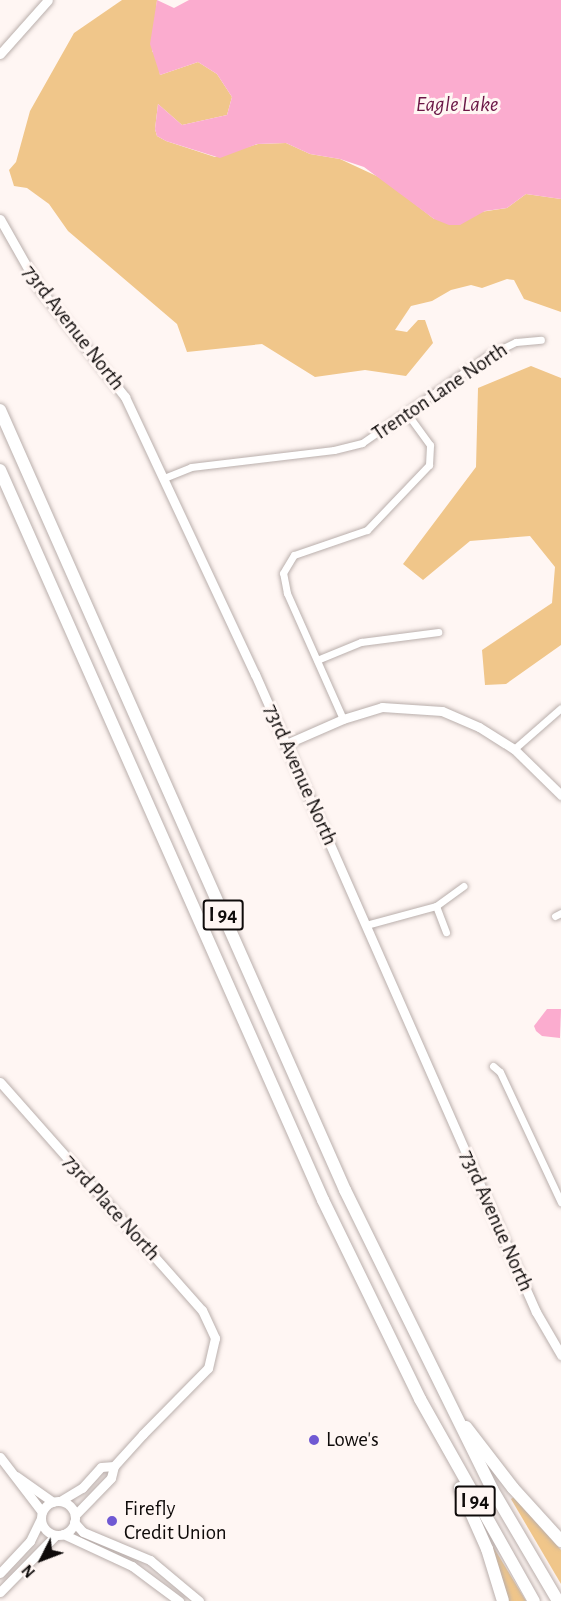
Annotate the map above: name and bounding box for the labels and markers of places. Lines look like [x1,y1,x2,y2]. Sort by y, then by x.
place label: Lowe's [326,1427,379,1453]
marker: Lowe's [307,1433,321,1447]
place label: Firefly Credit Union [124,1496,227,1546]
marker: Firefly Credit Union [105,1514,119,1528]

